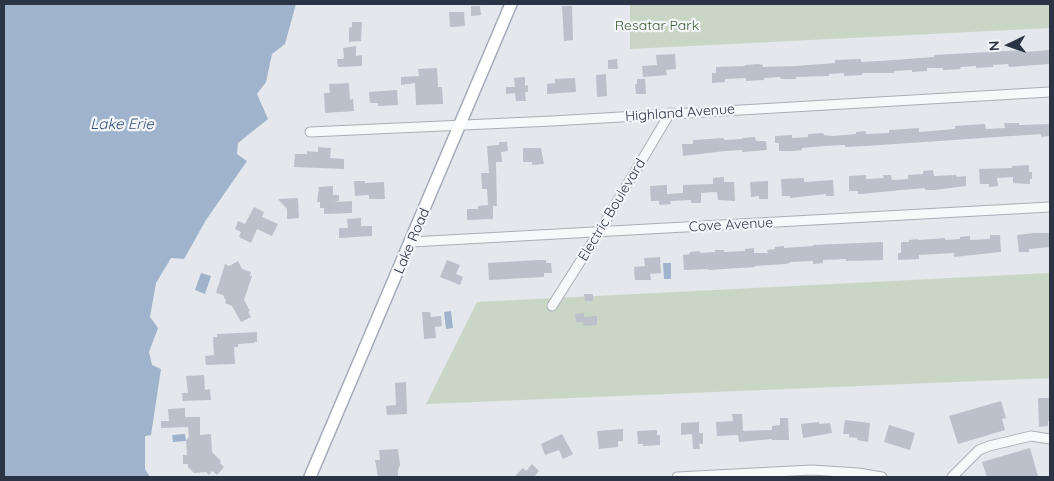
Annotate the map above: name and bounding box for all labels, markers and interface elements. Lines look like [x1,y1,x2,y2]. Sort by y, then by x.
park label: Resatar Park [615,18,699,34]
north arrow [984,20,1034,70]
text: N [985,40,1003,51]
street label: Highland Avenue [625,101,735,125]
water label: Lake Erie [90,115,154,133]
street label: Electric Boulevard [575,156,649,264]
street label: Lake Road [391,206,433,276]
street label: Cove Avenue [688,214,774,236]

